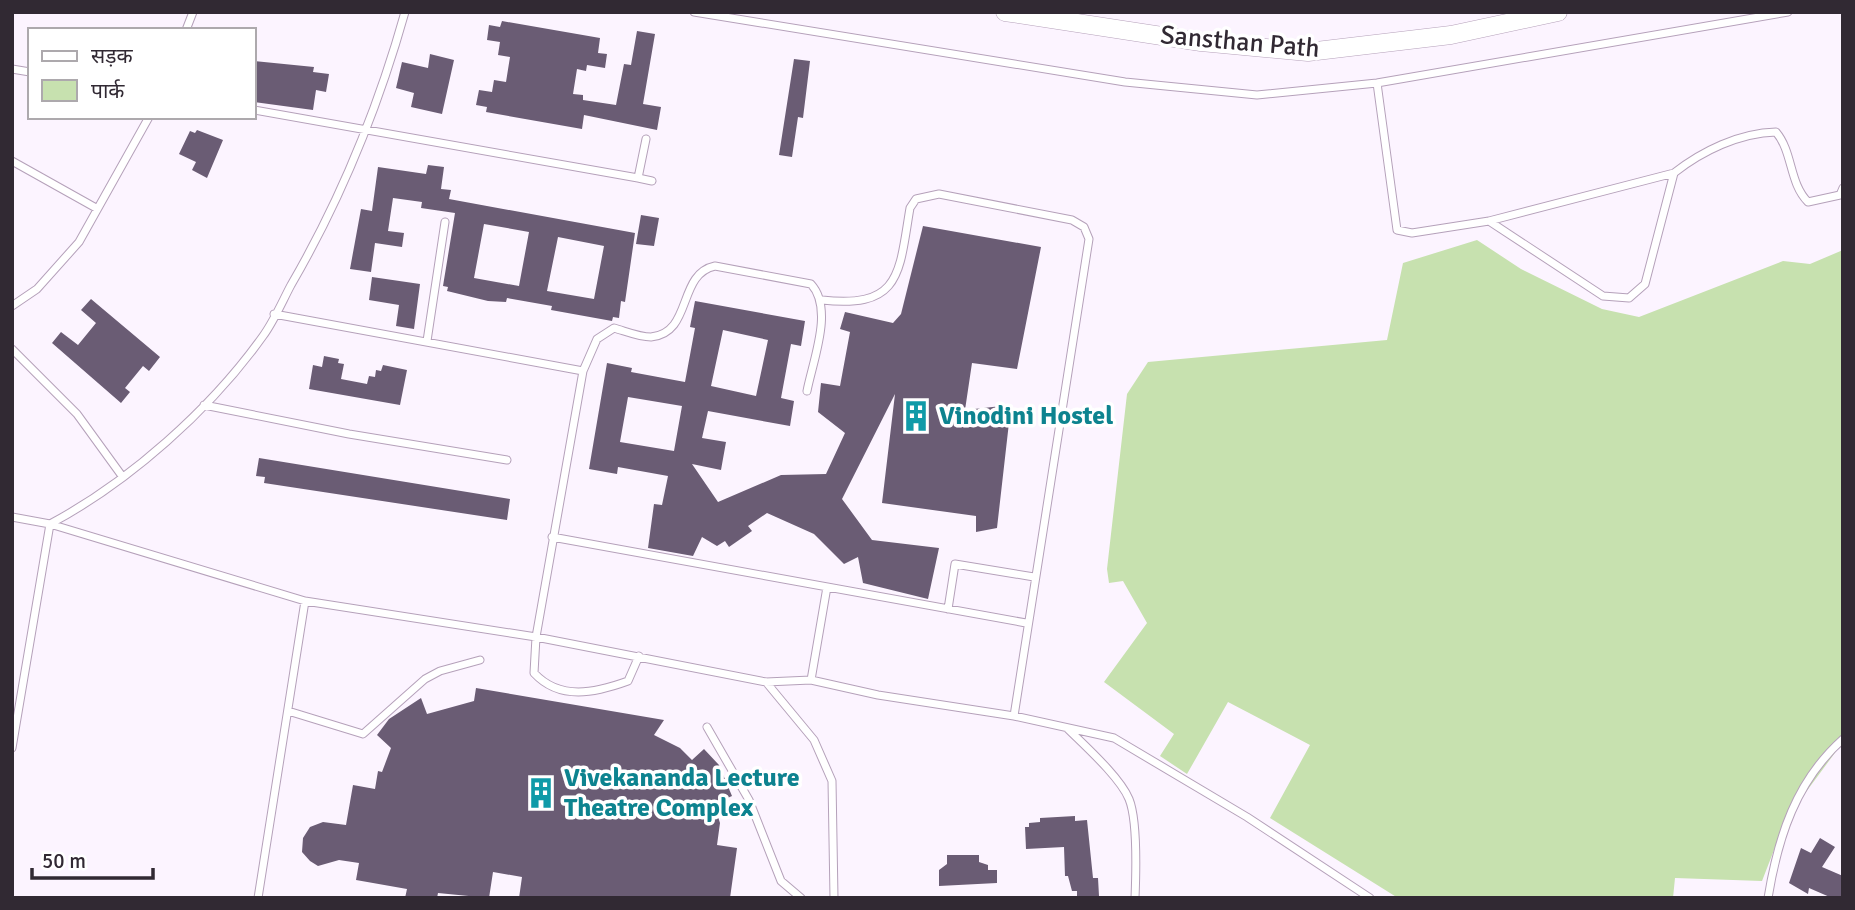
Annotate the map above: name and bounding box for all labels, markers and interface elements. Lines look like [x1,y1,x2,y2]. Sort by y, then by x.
street label: Sansthan Path [1159,19,1321,65]
legend [28,28,256,119]
text: सड़क [91,43,133,69]
text: पार्क [91,78,125,104]
building icon: Vinodini Hostel [899,399,933,433]
place label: Vinodini Hostel [939,400,1113,432]
place label: Vivekananda Lecture Theatre Complex [564,762,800,824]
building icon: Vivekananda Lecture Theatre Complex [524,776,558,810]
scale bar [32,836,152,880]
text: 50 m [42,848,86,874]

